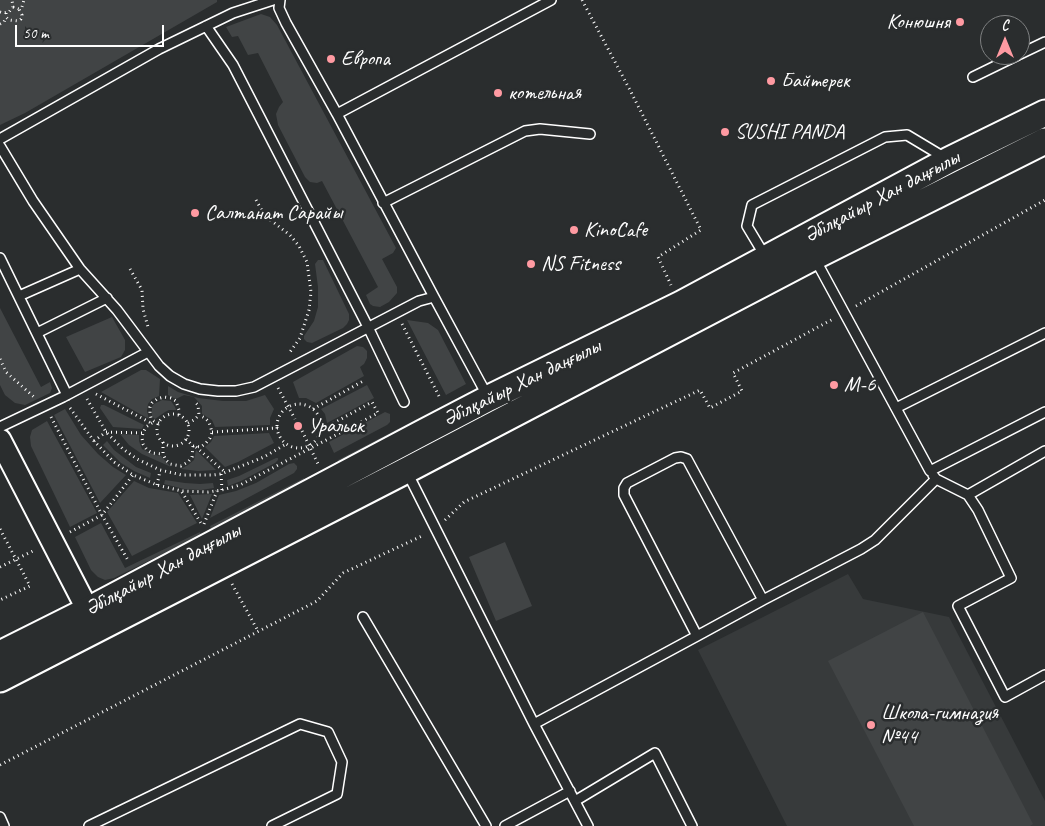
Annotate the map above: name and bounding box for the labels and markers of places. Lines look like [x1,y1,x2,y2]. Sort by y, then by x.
place label: Конюшня [887,9,950,35]
marker: Конюшня [954,16,966,28]
place label: Европа [341,46,390,72]
marker: Европа [325,53,337,65]
place label: Байтерек [781,68,850,94]
marker: Байтерек [765,75,777,87]
place label: котельная [508,80,581,106]
marker: котельная [492,87,504,99]
place label: SUSHI PANDA [735,119,844,145]
marker: SUSHI PANDA [719,126,731,138]
place label: Салтанат Сарайы [205,200,342,226]
marker: Салтанат Сарайы [189,207,201,219]
place label: KinoCafe [584,217,647,243]
marker: KinoCafe [568,224,580,236]
place label: NS Fitness [541,251,620,277]
marker: NS Fitness [525,258,537,270]
place label: M-6 [844,372,875,398]
marker: M-6 [828,379,840,391]
place label: Уральск [308,413,364,439]
marker: Уральск [292,420,304,432]
place label: Школа-гимназия №44 [881,700,998,750]
marker: Школа-гимназия №44 [865,719,877,731]

